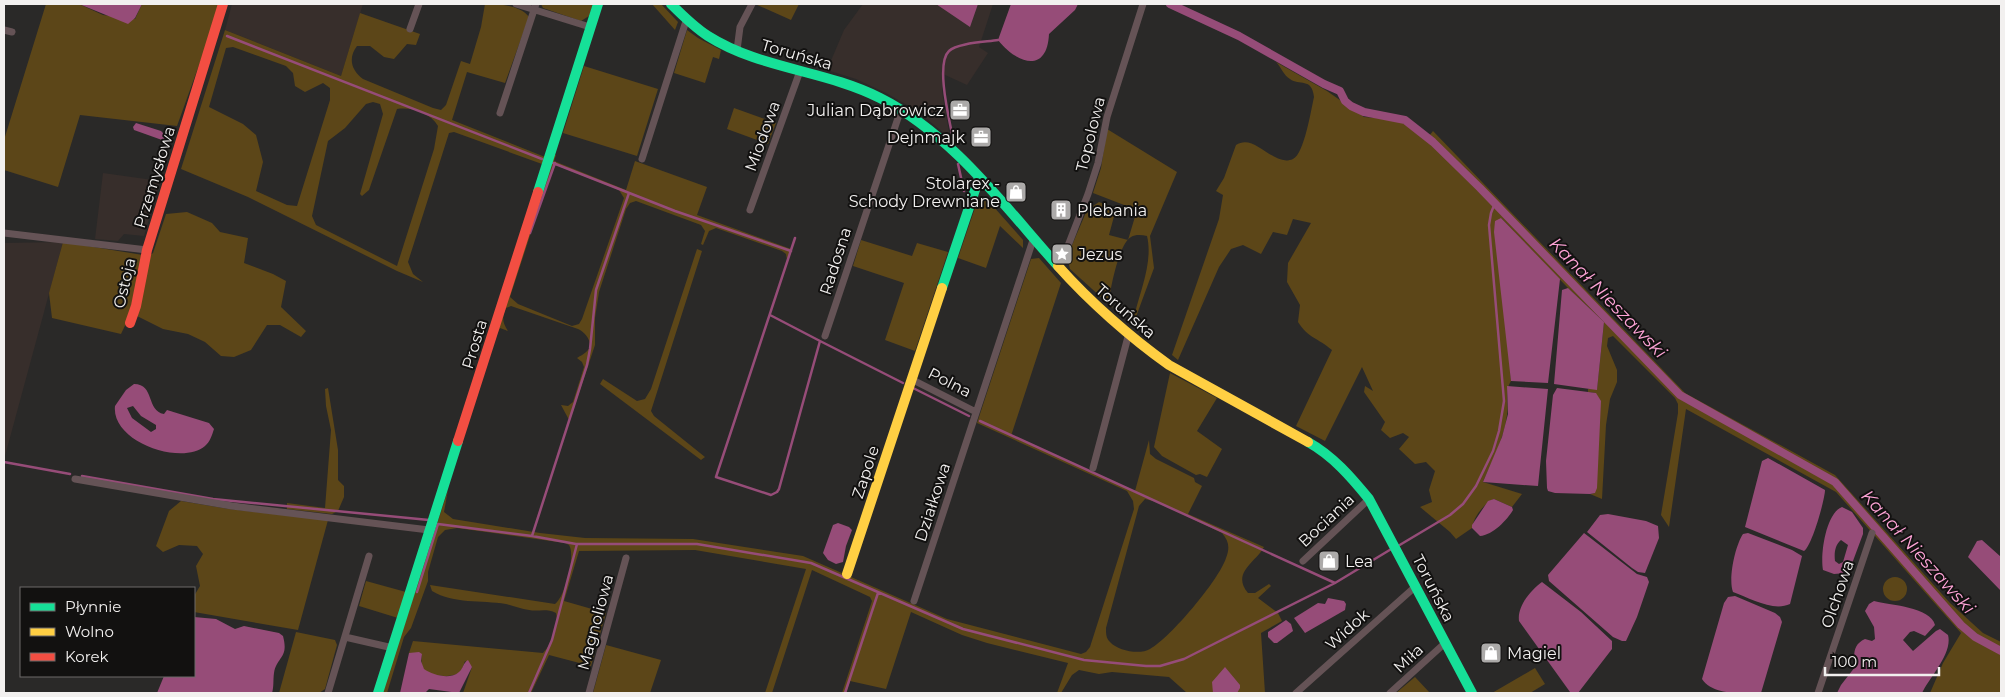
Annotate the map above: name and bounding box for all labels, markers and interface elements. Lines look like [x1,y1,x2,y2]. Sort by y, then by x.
street label: Toruńska [759,35,835,74]
street label: Topolowa [1072,95,1109,174]
street label: Miodowa [741,98,784,174]
office icon: Julian Dąbrowicz [948,98,972,122]
place label: Julian Dąbrowicz [806,101,944,120]
street label: Przemysłowa [130,124,179,230]
office icon: Dejnmajk [969,125,993,149]
place label: Dejnmajk [887,128,965,147]
place label: Stolarex - Schody Drewniane [849,174,1000,211]
shop icon: Stolarex - Schody Drewniane [1004,180,1028,204]
building icon: Plebania [1049,198,1073,222]
place label: Plebania [1077,201,1147,220]
street label: Radosna [816,225,855,297]
water label: Kanał Nieszawski [1545,233,1671,363]
place icon: Jezus [1050,242,1074,266]
place label: Jezus [1077,245,1123,264]
street label: Ostoja [109,256,140,310]
street label: Toruńska [1092,280,1159,342]
street label: Prosta [458,317,491,371]
street label: Polna [925,364,975,401]
street label: Zapole [848,443,883,501]
street label: Działkowa [911,460,954,544]
water label: Kanał Nieszawski [1856,485,1980,619]
street label: Bociania [1295,490,1358,551]
shop icon: Lea [1317,549,1341,573]
street label: Toruńska [1409,551,1459,625]
place label: Lea [1345,552,1373,571]
street label: Olchowa [1817,558,1858,631]
street label: Magnoliowa [574,572,617,672]
legend [20,587,195,677]
text: Płynnie [65,597,121,616]
street label: Widok [1322,605,1373,654]
text: Wolno [65,622,114,641]
street label: Miła [1390,640,1427,677]
shop icon: Magiel [1479,641,1503,665]
place label: Magiel [1507,644,1561,663]
scale bar [1825,644,1939,676]
text: Korek [65,647,109,666]
text: 100 m [1832,652,1877,671]

